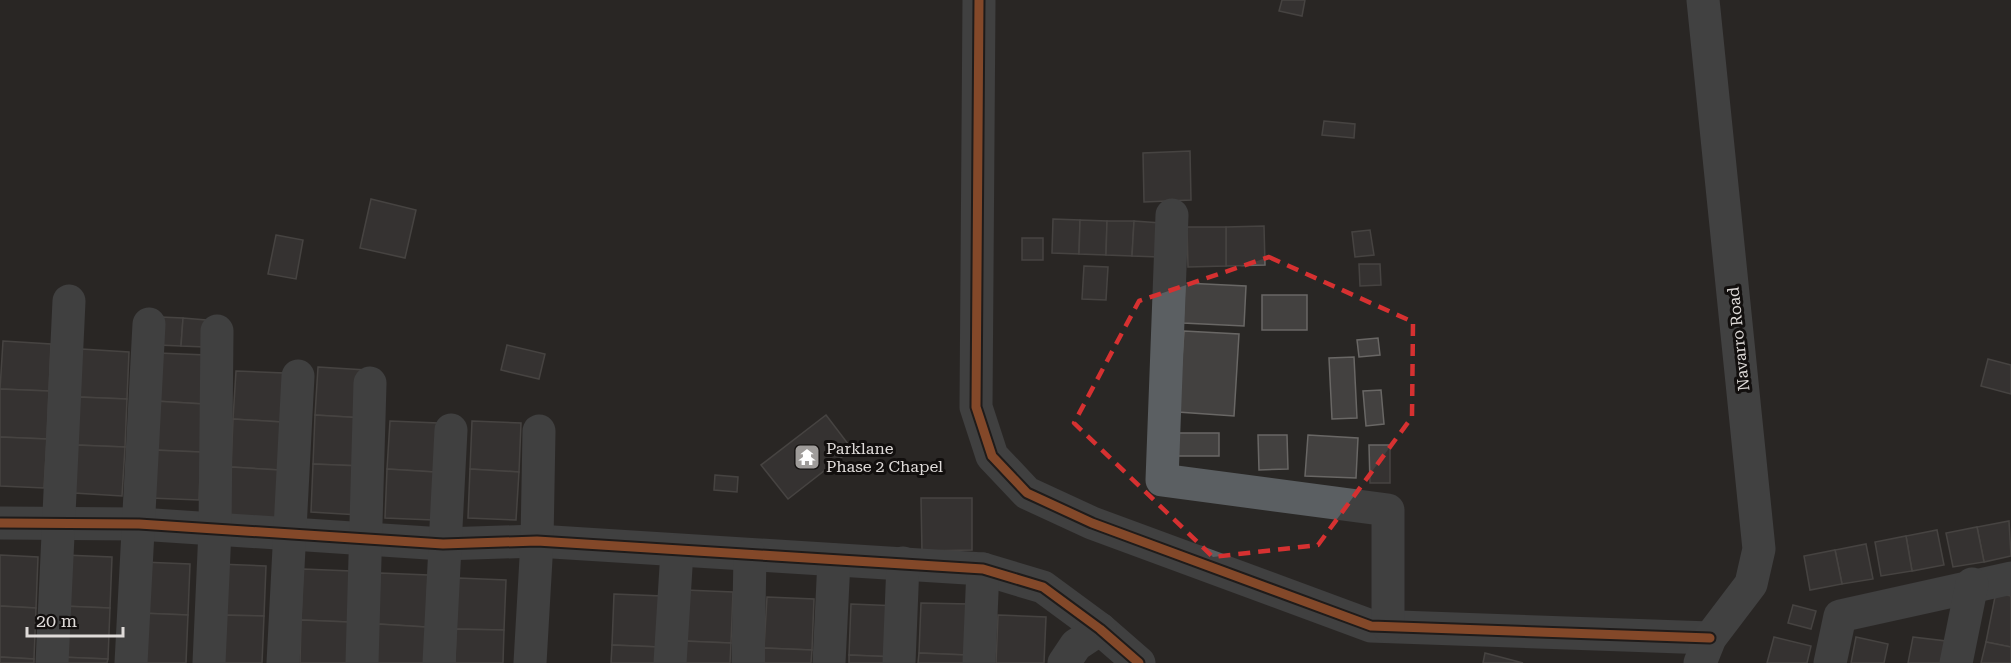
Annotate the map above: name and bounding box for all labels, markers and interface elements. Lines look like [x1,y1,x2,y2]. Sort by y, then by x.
street label: Navarro Road [1724,286,1753,392]
place label: Parklane Phase 2 Chapel [826,439,943,476]
temple icon: Parklane Phase 2 Chapel [792,442,822,472]
scale bar [27,600,123,638]
text: 20 m [36,610,77,631]

